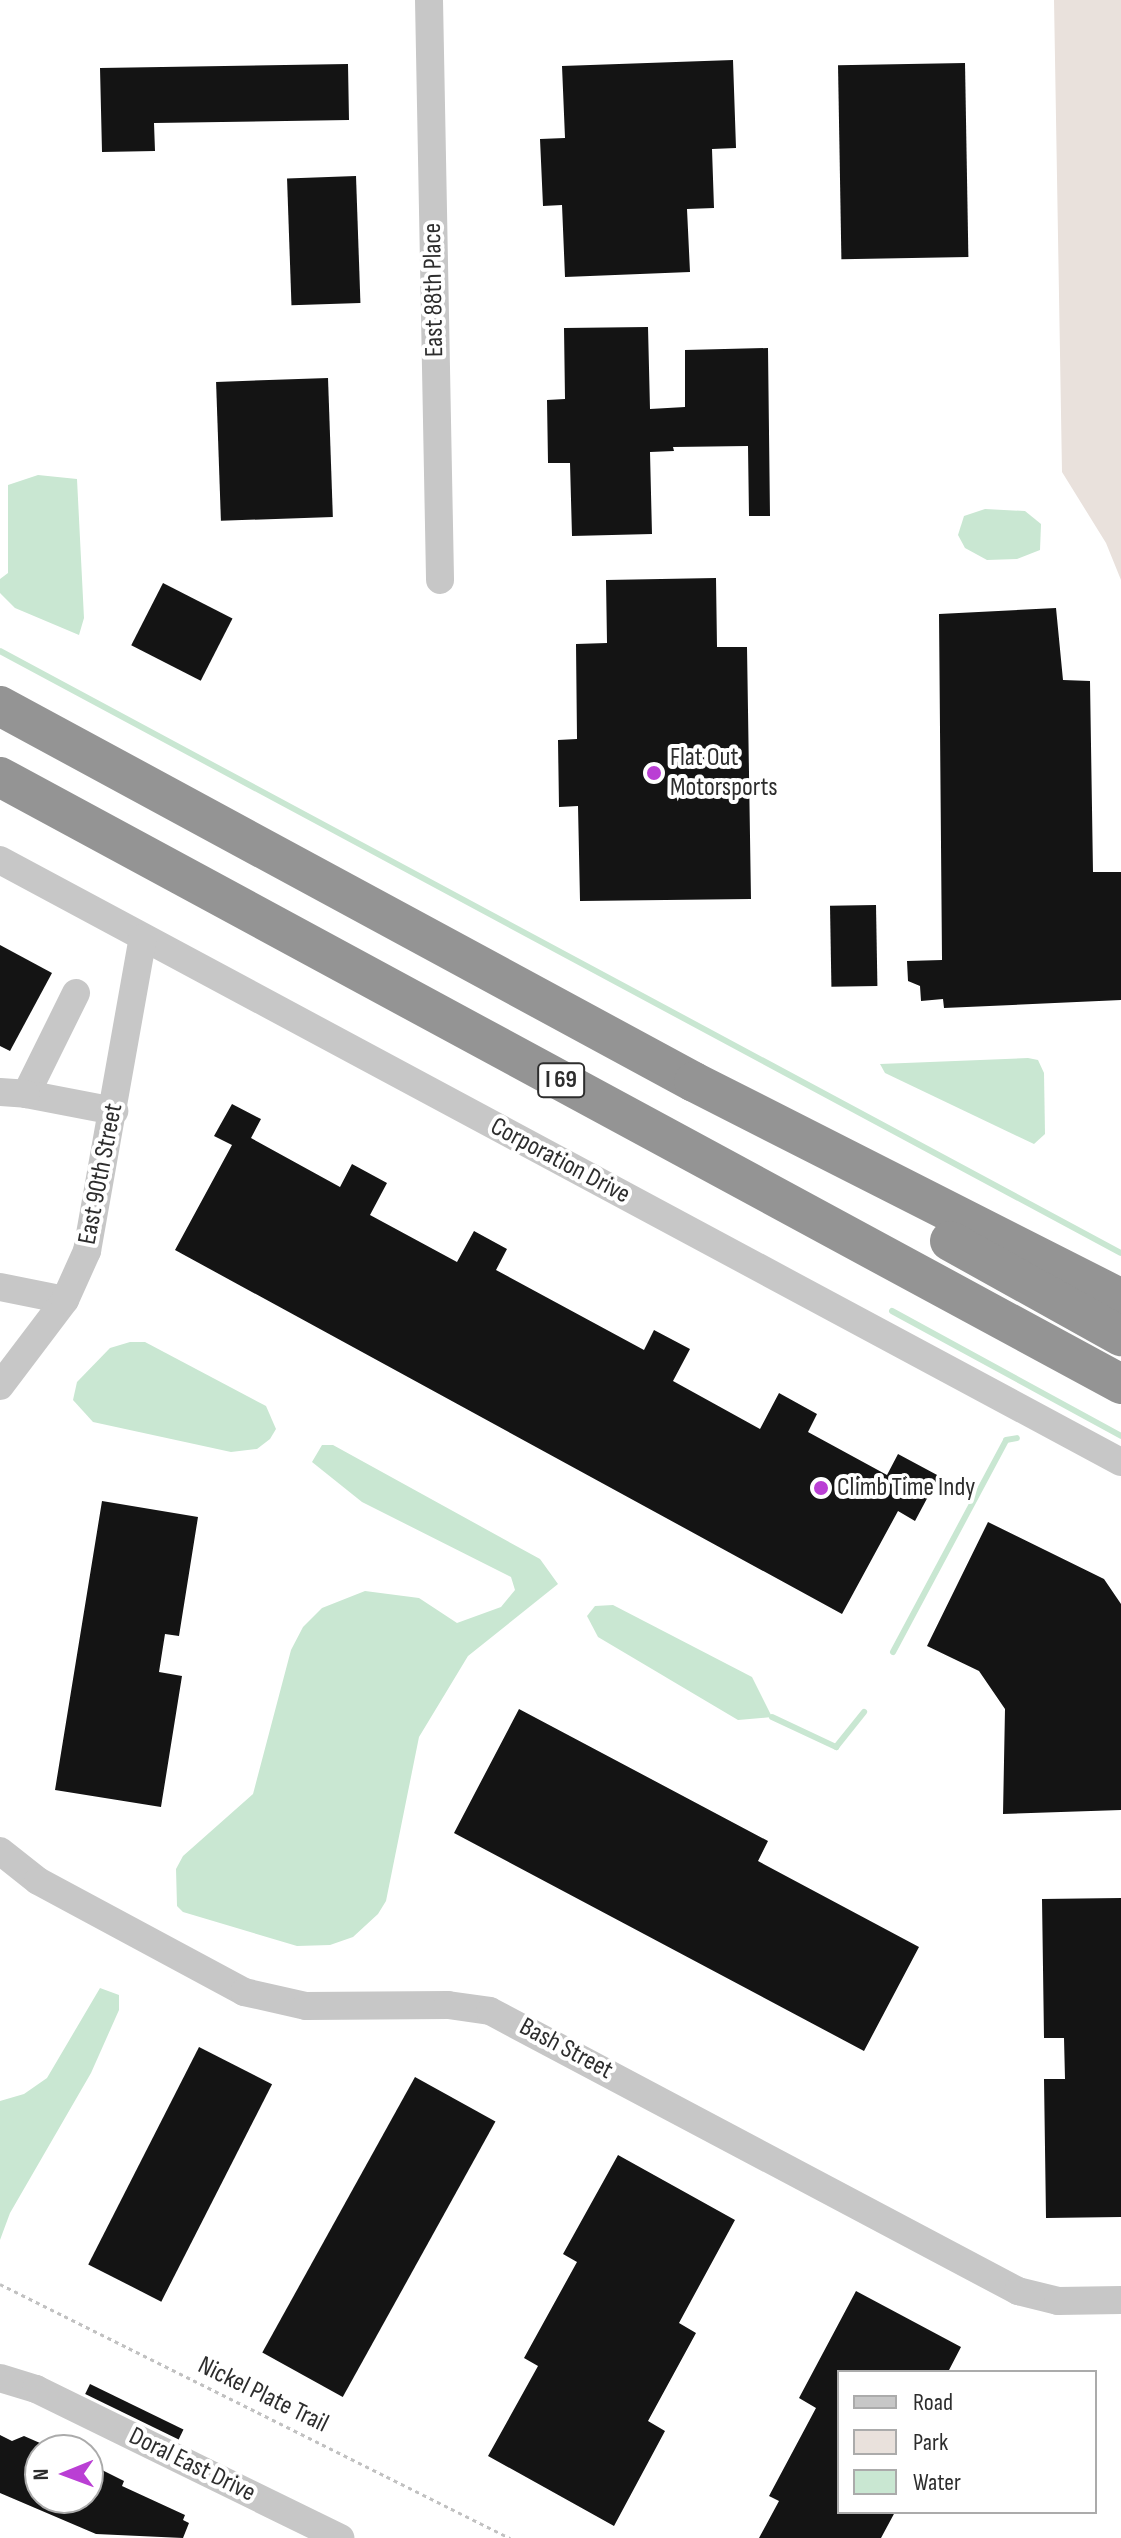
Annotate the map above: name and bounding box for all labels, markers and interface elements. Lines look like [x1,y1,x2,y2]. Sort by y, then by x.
street label: East 88th Place [417,223,451,357]
place label: Flat Out Motorsports [670,742,778,804]
marker: Flat Out Motorsports [645,764,663,782]
road number: I 69 [537,1060,585,1100]
street label: East 90th Street [72,1101,130,1247]
street label: Corporation Drive [485,1111,635,1211]
place label: Climb Time Indy [837,1472,975,1504]
marker: Climb Time Indy [812,1479,830,1497]
street label: Bash Street [514,2011,618,2087]
street label: Nickel Plate Trail [193,2350,333,2440]
legend [837,2370,1097,2514]
text: Road [913,2388,953,2417]
street label: Doral East Drive [124,2421,260,2509]
text: Park [913,2428,948,2457]
north arrow [24,2434,104,2514]
text: N [28,2468,55,2481]
text: Water [913,2468,961,2497]

